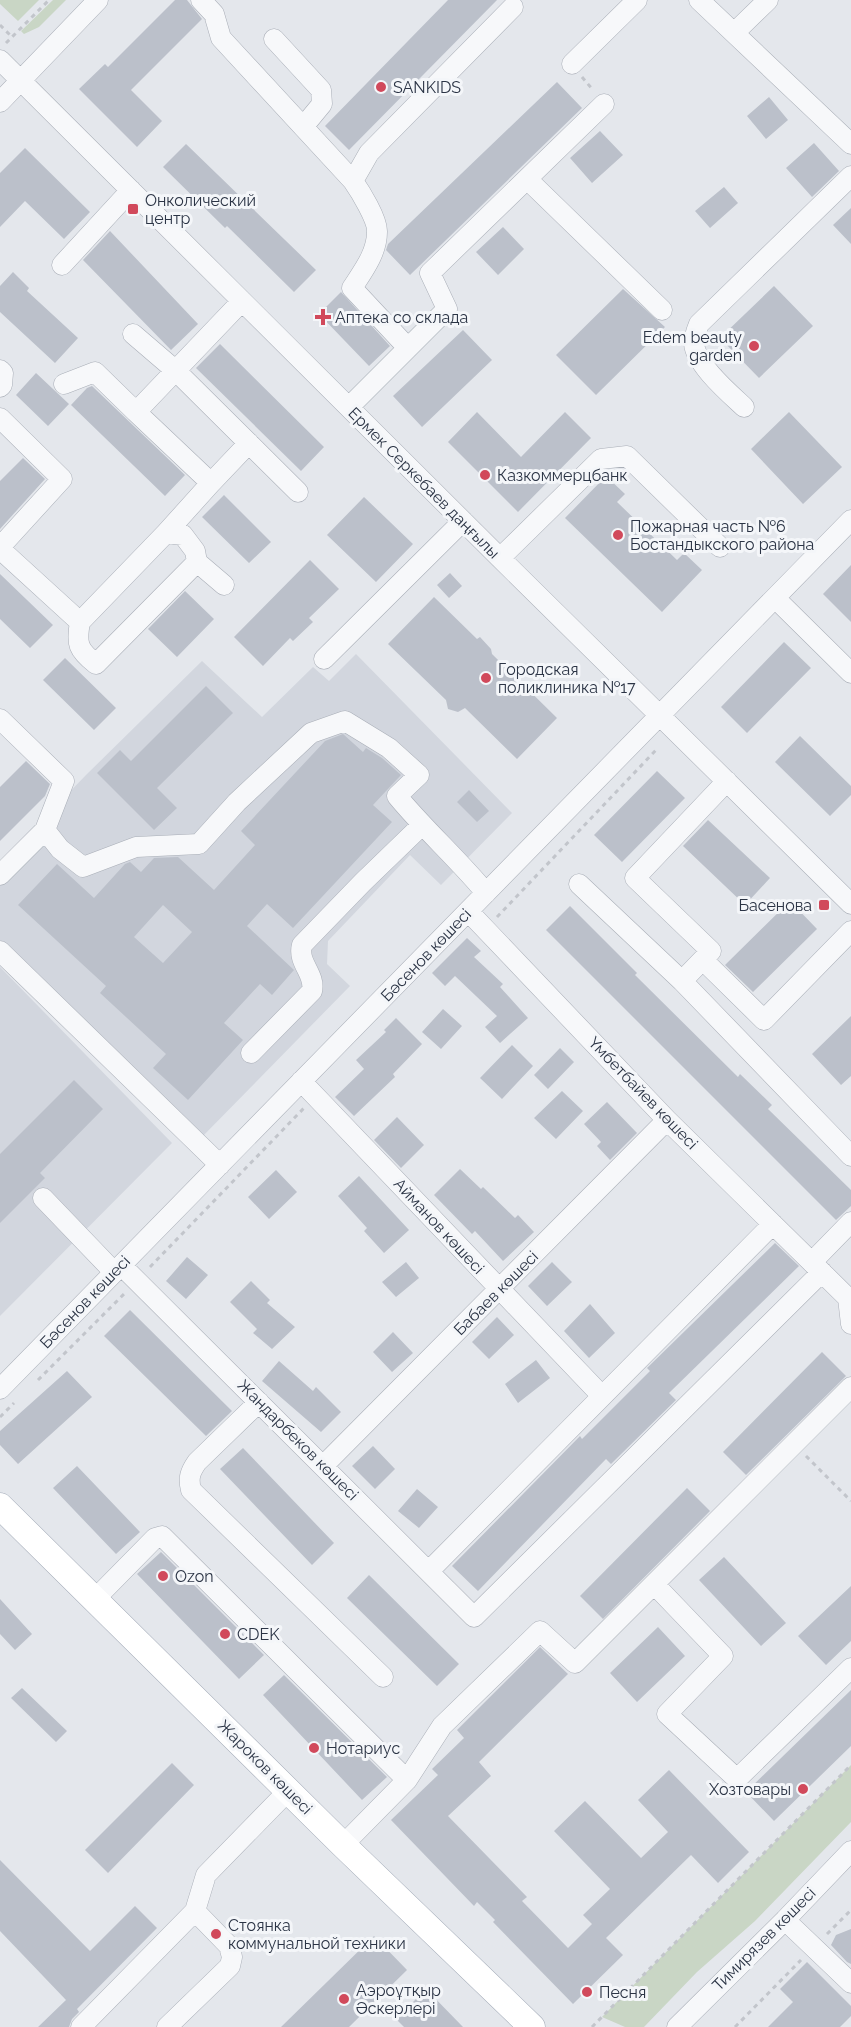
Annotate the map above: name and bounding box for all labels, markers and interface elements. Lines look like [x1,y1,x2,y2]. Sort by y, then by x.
place label: SANKIDS [393,78,461,97]
marker: SANKIDS [374,80,388,94]
place label: Онколический центр [145,191,256,228]
marker: Онколический центр [126,202,140,216]
place label: Аптека со склада [335,308,468,327]
marker: Аптека со склада [316,310,330,324]
place label: Edem beauty garden [643,328,742,365]
marker: Edem beauty garden [747,339,761,353]
street label: Ермек Серкебаев даңғылы [345,404,503,562]
place label: Казкоммерцбанк [497,466,628,485]
marker: Казкоммерцбанк [478,468,492,482]
place label: Пожарная часть №6 Бостандыкского района [630,517,814,554]
marker: Пожарная часть №6 Бостандыкского района [611,528,625,542]
place label: Городская поликлиника №17 [498,660,636,697]
marker: Городская поликлиника №17 [479,671,493,685]
place label: Басенова [739,896,812,915]
marker: Басенова [817,898,831,912]
street label: Бәсенов көшесі [377,905,475,1005]
street label: Үмбетбайев көшесі [584,1033,702,1153]
street label: Айманов көшесі [390,1174,488,1278]
street label: Бабаев көшесі [450,1247,542,1339]
street label: Бәсенов көшесі [36,1252,134,1352]
street label: Жандарбеков көшесі [234,1376,362,1504]
place label: Ozon [175,1567,214,1586]
marker: Ozon [156,1569,170,1583]
place label: CDEK [237,1625,280,1644]
marker: CDEK [218,1627,232,1641]
street label: Жароков көшесі [214,1716,316,1818]
place label: Нотариуc [326,1739,401,1758]
marker: Нотариуc [307,1741,321,1755]
place label: Хозтовары [709,1780,791,1799]
marker: Хозтовары [796,1782,810,1796]
street label: Тимирязев көшесі [709,1884,819,1994]
place label: Стоянка коммунальной техники [228,1916,406,1953]
marker: Стоянка коммунальной техники [209,1927,223,1941]
place label: Аэроұтқыр Әскерлері [356,1981,441,2018]
place label: Песня [599,1983,646,2002]
marker: Песня [580,1985,594,1999]
marker: Аэроұтқыр Әскерлері [337,1992,351,2006]

